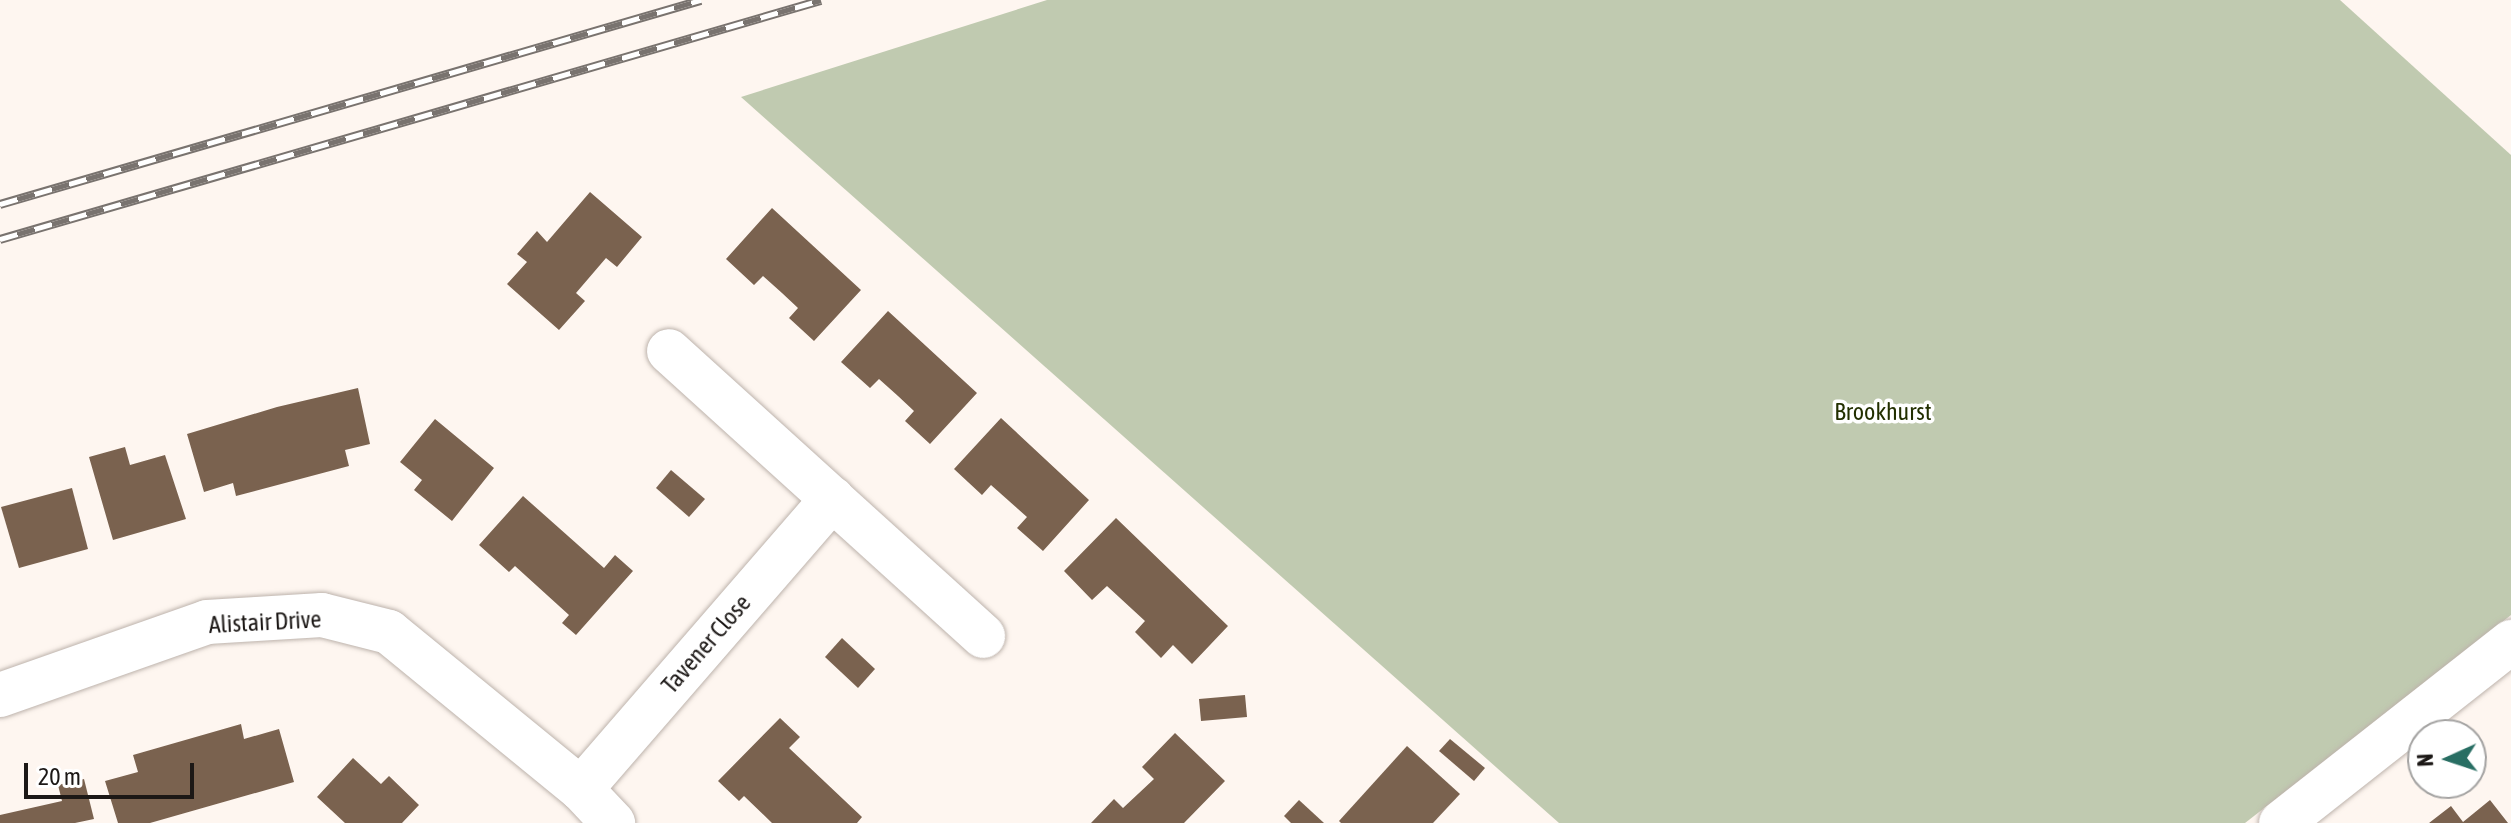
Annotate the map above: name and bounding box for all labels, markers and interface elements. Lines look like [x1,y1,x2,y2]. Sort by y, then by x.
park label: Brookhurst [1834,398,1932,426]
street label: Tavener Close [655,589,757,699]
street label: Alistair Drive [208,605,322,639]
north arrow [2407,719,2487,799]
scale bar [28,747,198,797]
text: N [2412,753,2438,767]
text: 20 m [38,763,81,790]

